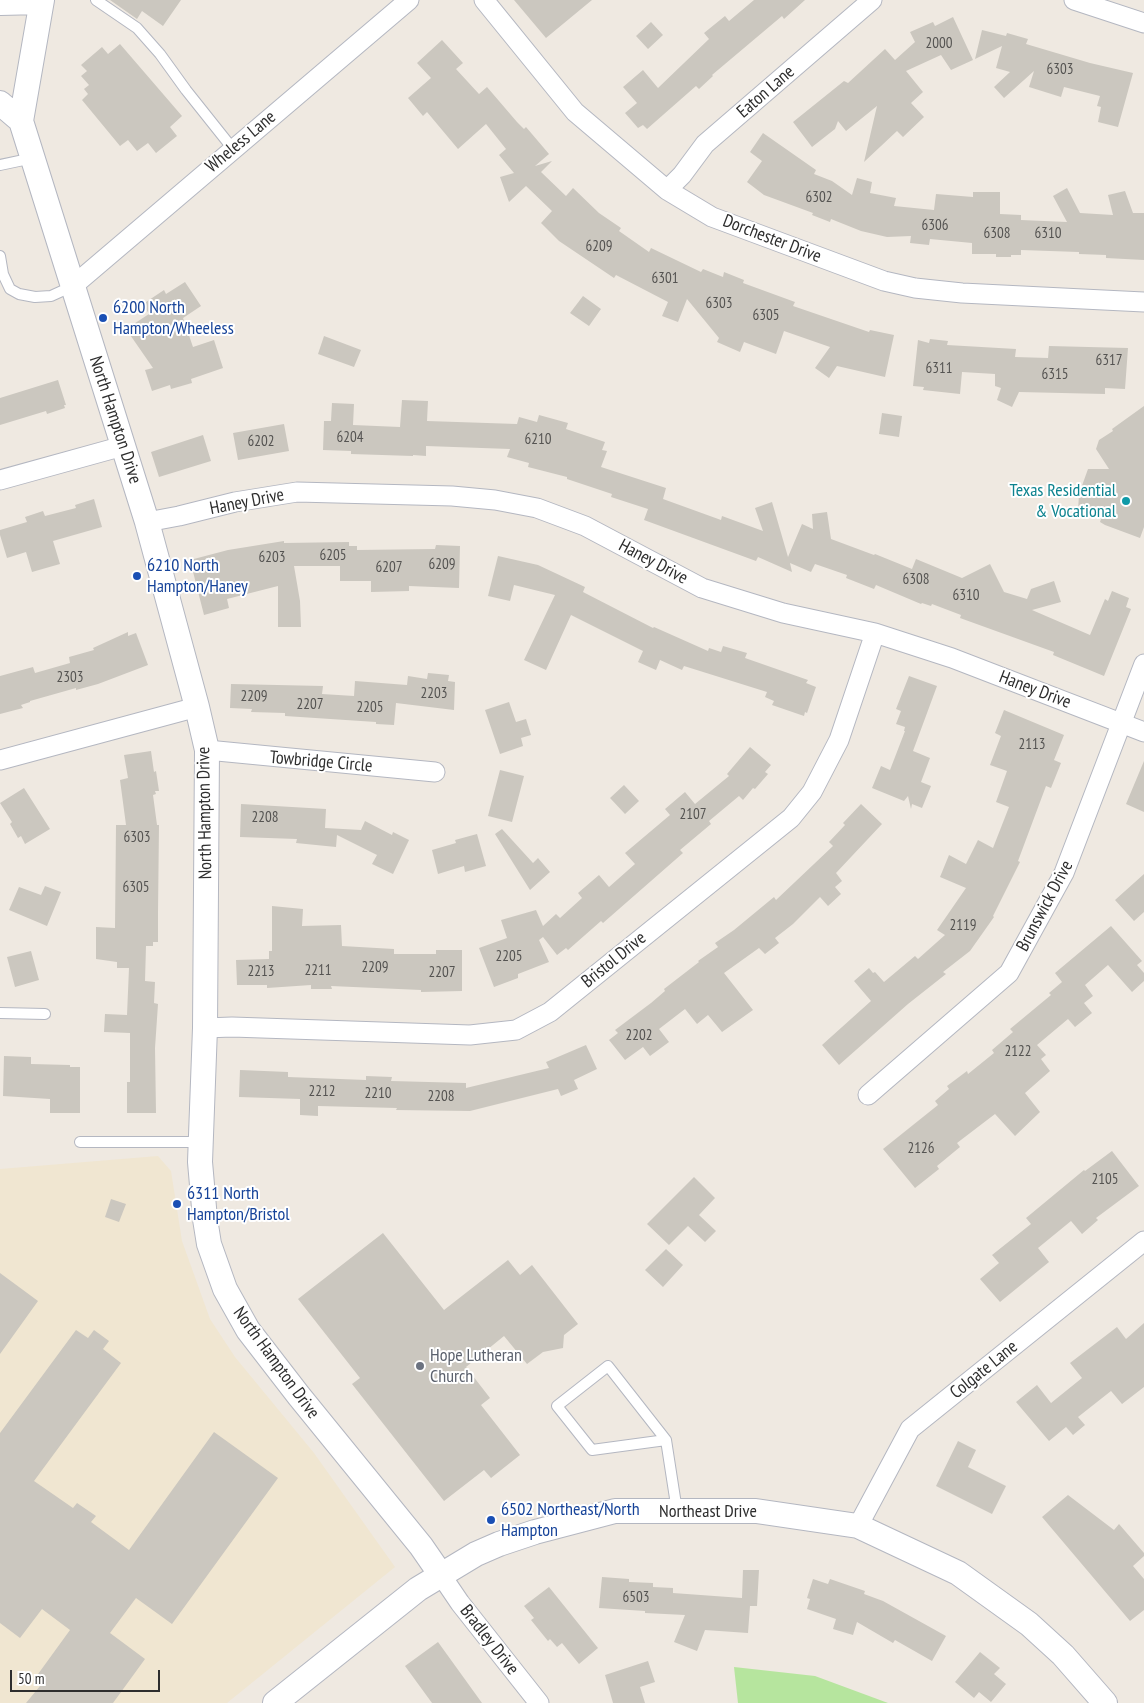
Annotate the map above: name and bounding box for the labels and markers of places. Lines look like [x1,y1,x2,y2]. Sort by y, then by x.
place label: 6200 North Hampton/Wheeless [113,297,234,340]
marker: 6200 North Hampton/Wheeless [97,312,109,324]
place label: Texas Residential & Vocational [1009,480,1116,522]
marker: Texas Residential & Vocational [1120,495,1132,507]
place label: 6210 North Hampton/Haney [147,555,248,598]
marker: 6210 North Hampton/Haney [131,570,143,582]
place label: 6311 North Hampton/Bristol [187,1183,289,1226]
marker: 6311 North Hampton/Bristol [171,1198,183,1210]
place label: Hope Lutheran Church [430,1345,522,1388]
marker: Hope Lutheran Church [414,1360,426,1372]
place label: 6502 Northeast/North Hampton [501,1499,640,1542]
marker: 6502 Northeast/North Hampton [485,1514,497,1526]

